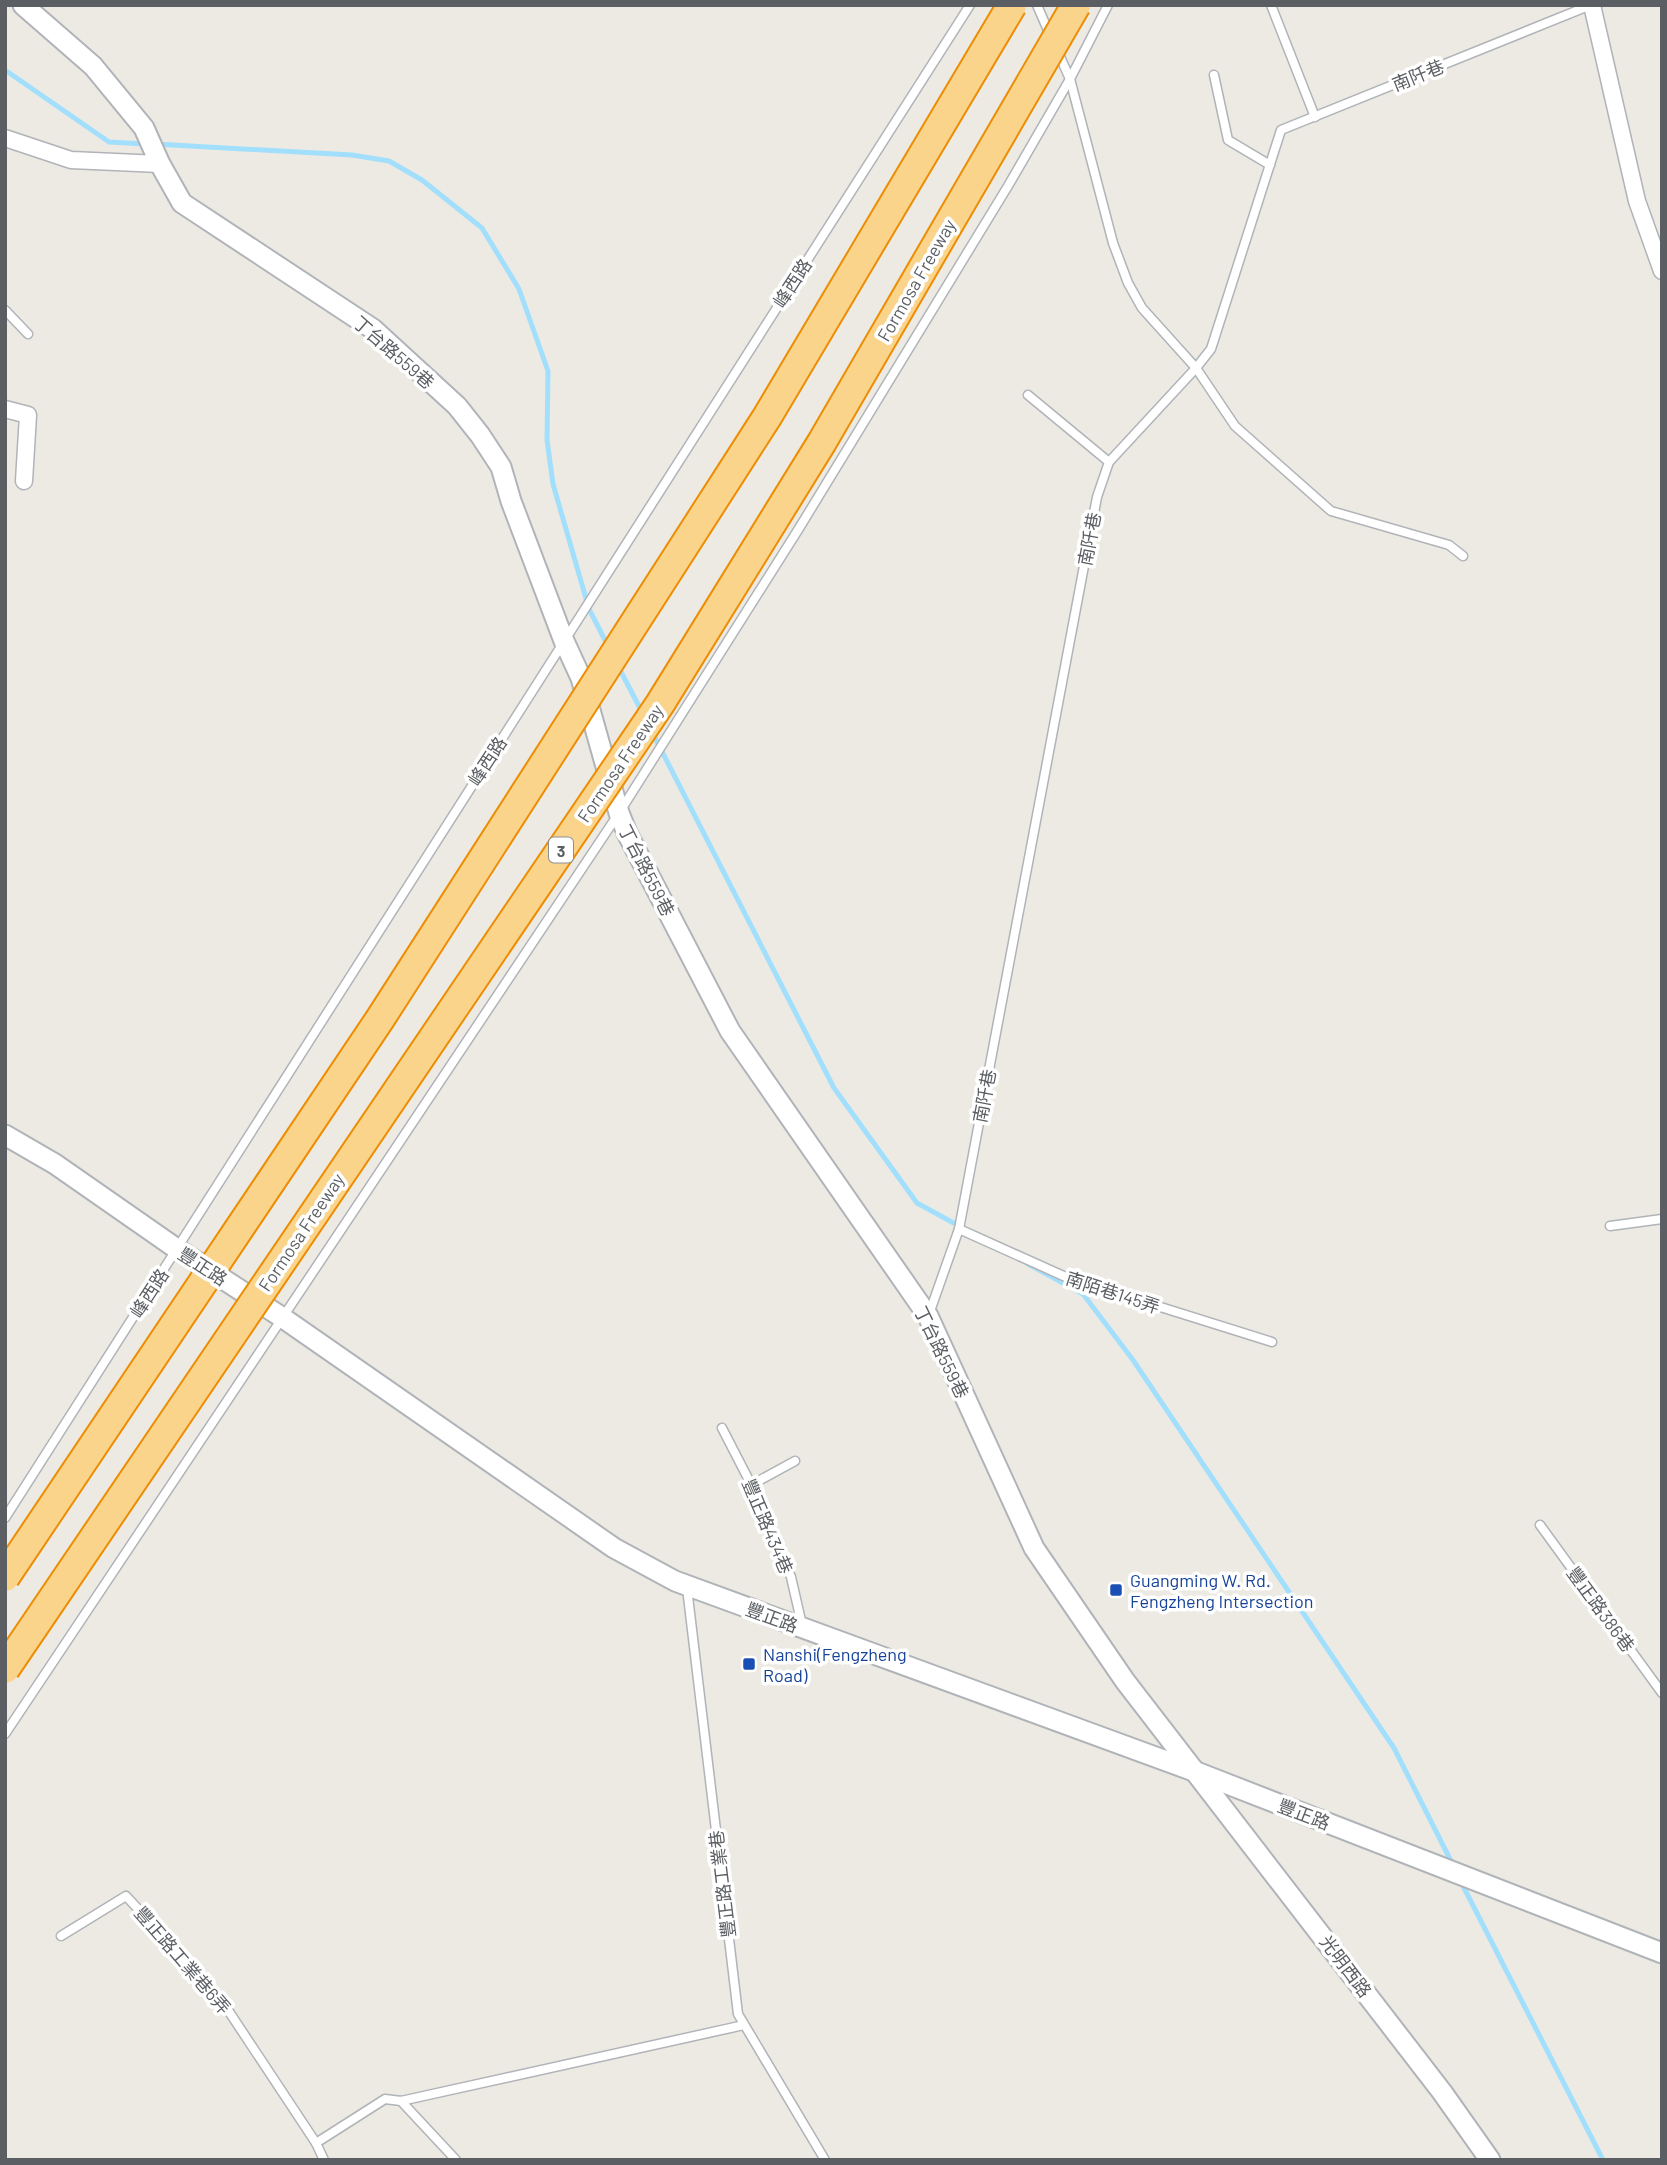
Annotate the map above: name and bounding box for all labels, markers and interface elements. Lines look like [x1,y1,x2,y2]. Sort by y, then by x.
street label: 南阡巷 [1389,55,1447,95]
street label: Formosa Freeway [872,215,960,345]
street label: 峰西路 [768,254,816,312]
street label: 丁台路559巷 [349,311,439,393]
street label: 南阡巷 [1073,510,1105,568]
street label: Formosa Freeway [572,700,668,826]
street label: 峰西路 [463,732,511,790]
street label: 丁台路559巷 [615,821,679,919]
road number: 3 [549,838,573,862]
street label: 南阡巷 [968,1067,1000,1125]
street label: Formosa Freeway [253,1169,349,1295]
street label: 豐正路 [174,1242,232,1290]
street label: 峰西路 [125,1264,173,1322]
street label: 南陌巷145弄 [1063,1266,1163,1318]
street label: 丁台路559巷 [910,1302,974,1402]
street label: 豐正路434巷 [738,1475,798,1577]
street label: 豐正路386巷 [1563,1562,1639,1656]
place label: Guangming W. Rd. Fengzheng Intersection [1130,1569,1314,1612]
marker: Guangming W. Rd. Fengzheng Intersection [1108,1582,1124,1598]
street label: 豐正路 [743,1597,801,1637]
place label: Nanshi(Fengzheng Road) [763,1643,907,1686]
marker: Nanshi(Fengzheng Road) [741,1656,757,1672]
street label: 豐正路 [1275,1794,1333,1834]
street label: 豐正路工業巷 [705,1829,739,1939]
street label: 豐正路工業巷6弄 [130,1902,236,2018]
street label: 光明西路 [1316,1931,1376,2001]

